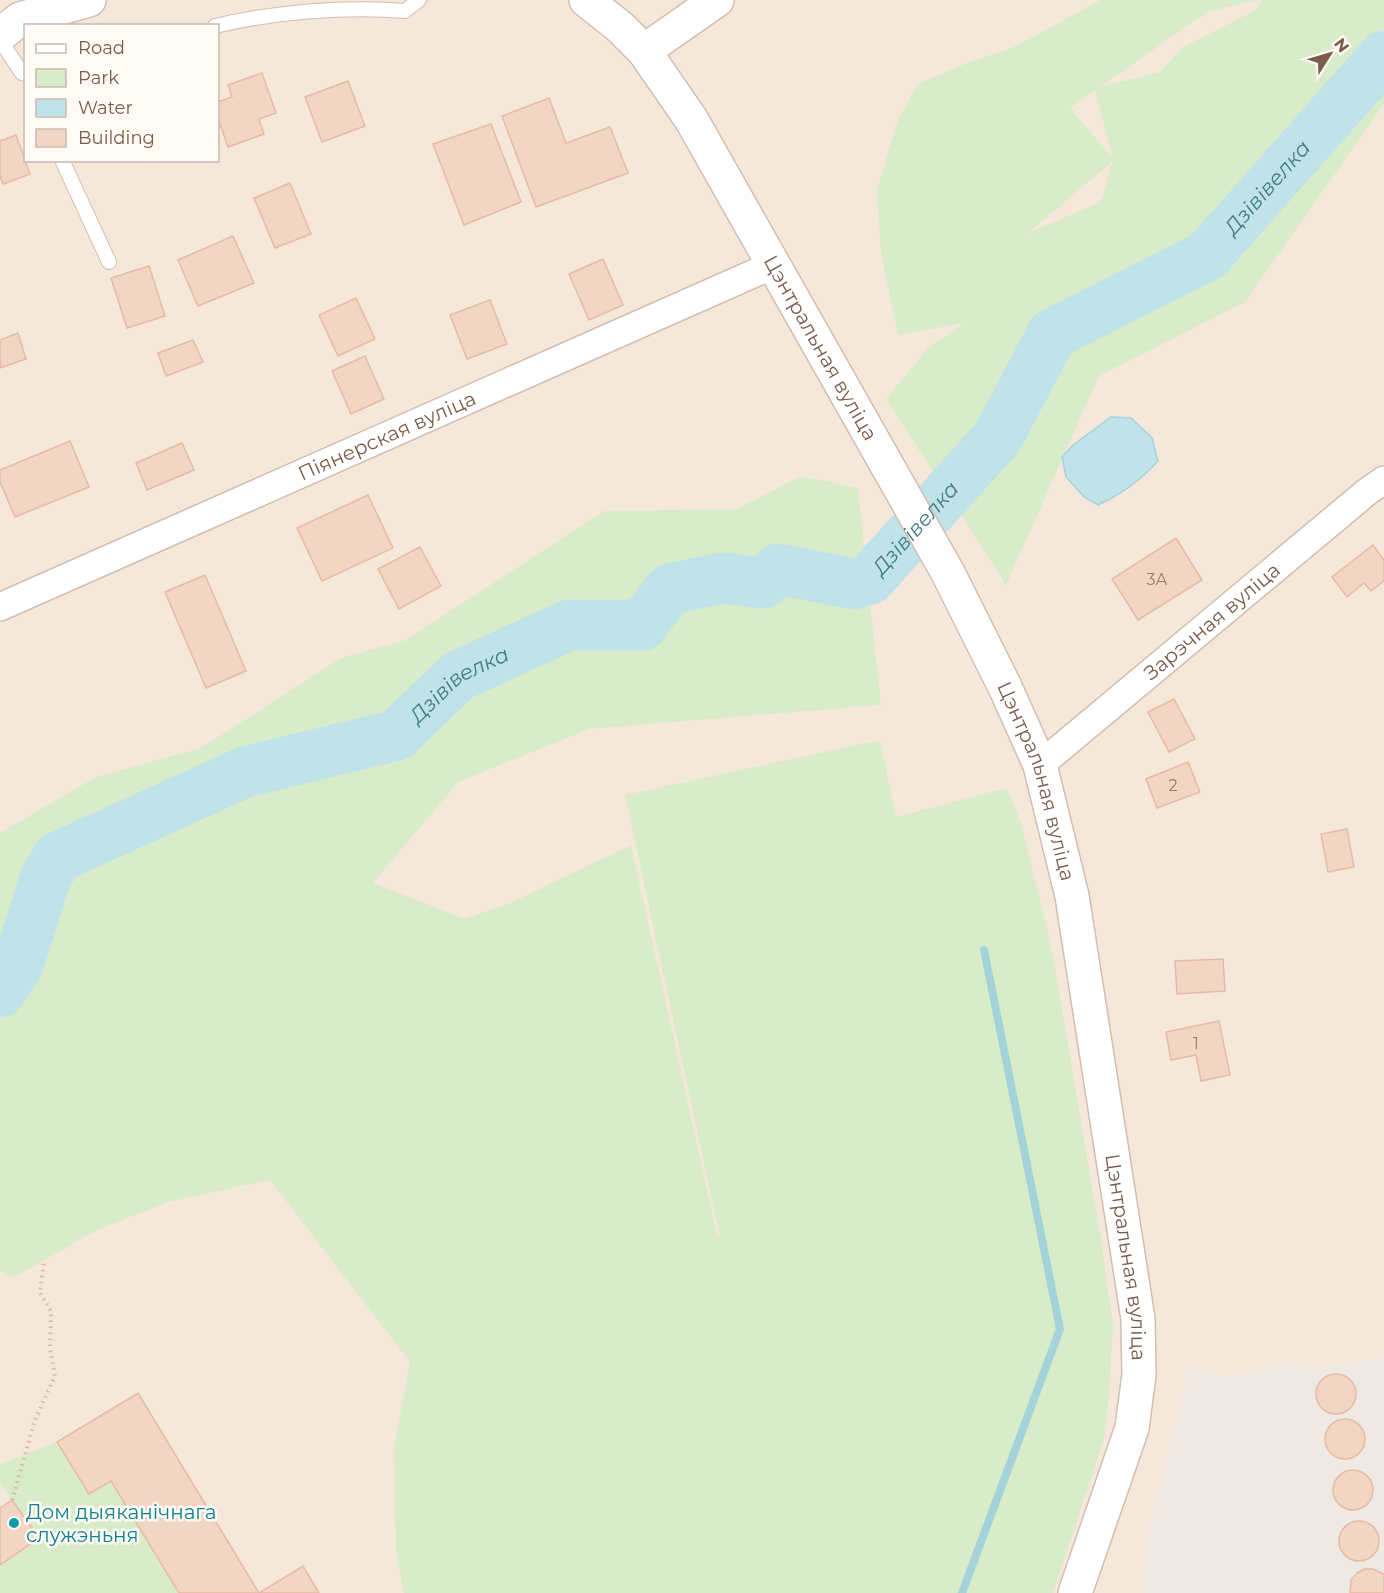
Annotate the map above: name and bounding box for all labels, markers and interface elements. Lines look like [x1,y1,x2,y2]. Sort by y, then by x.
legend [24,24,219,162]
north arrow [1300,24,1360,84]
text: N [1330,34,1353,56]
text: Road [78,37,125,59]
text: Park [78,67,119,89]
text: Water [78,97,133,119]
text: Building [78,127,155,149]
water label: Дзівівелка [1218,135,1315,241]
street label: Цэнтральная вуліца [759,251,882,445]
street label: Піянерская вуліца [294,386,479,486]
water label: Дзівівелка [865,476,964,581]
street label: Зарэчная вуліца [1139,558,1285,685]
house number: 3А [1147,570,1168,589]
water label: Дзівівелка [403,641,513,729]
street label: Цэнтральная вуліца [992,678,1080,883]
house number: 2 [1168,776,1178,795]
house number: 1 [1193,1034,1199,1053]
street label: Цэнтральная вуліца [1100,1152,1151,1361]
place label: Дом дыяканічнага служэньня [26,1500,217,1547]
marker: Дом дыяканічнага служэньня [7,1516,21,1530]

